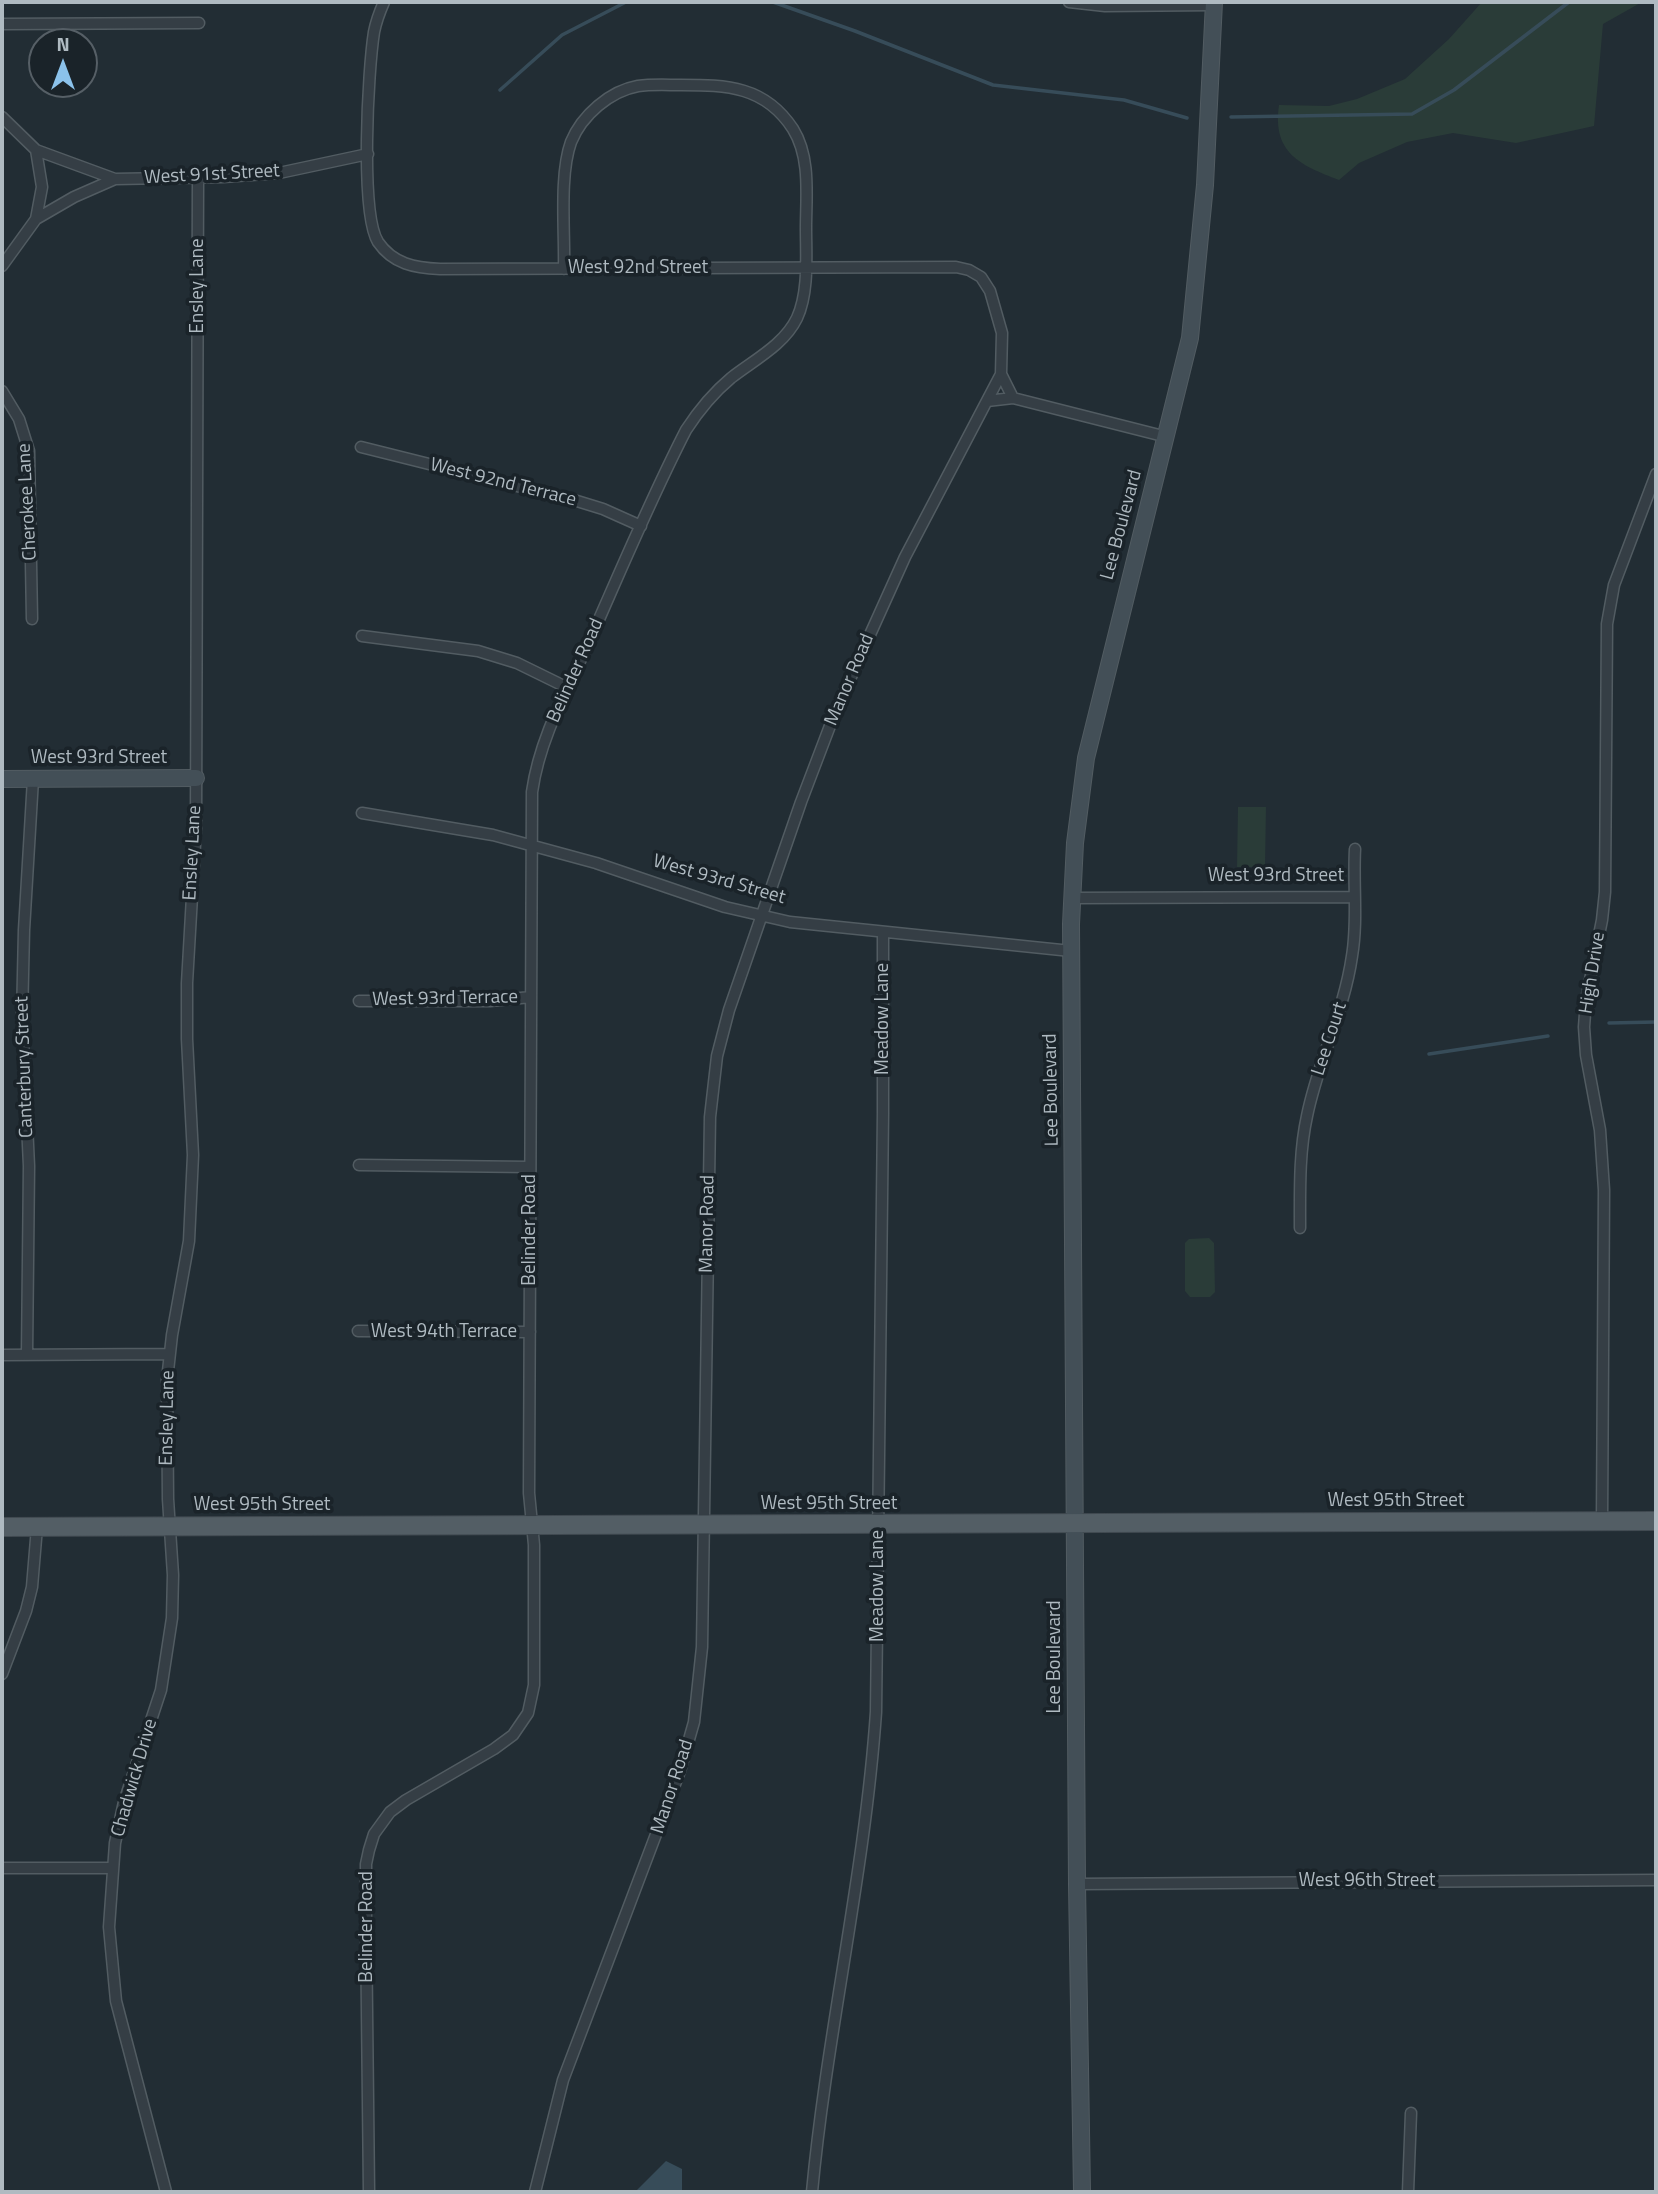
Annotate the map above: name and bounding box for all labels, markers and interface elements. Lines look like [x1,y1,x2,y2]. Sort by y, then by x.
north arrow [28,28,98,98]
text: N [56,29,70,58]
street label: West 91st Street [144,160,280,190]
street label: Ensley Lane [187,238,209,334]
street label: West 92nd Street [568,257,708,279]
street label: Cherokee Lane [14,443,42,561]
street label: West 92nd Terrace [428,454,578,512]
street label: Lee Boulevard [1096,468,1148,582]
street label: Belinder Road [543,615,609,727]
street label: Manor Road [820,631,880,729]
street label: West 93rd Street [31,747,167,769]
street label: Ensley Lane [179,805,207,901]
street label: West 93rd Street [650,850,788,910]
street label: West 93rd Street [1208,865,1344,887]
street label: High Drive [1575,930,1611,1016]
street label: Meadow Lane [872,963,894,1075]
street label: West 93rd Terrace [372,986,518,1012]
street label: Canterbury Street [11,996,39,1138]
street label: Lee Court [1307,999,1353,1079]
street label: Lee Boulevard [1040,1033,1064,1147]
street label: Belinder Road [519,1174,541,1286]
street label: Manor Road [696,1175,720,1273]
street label: West 94th Terrace [371,1321,517,1343]
street label: Ensley Lane [156,1370,180,1466]
street label: West 95th Street [1327,1490,1465,1512]
street label: West 95th Street [760,1493,898,1515]
street label: West 95th Street [193,1494,331,1516]
street label: Meadow Lane [867,1530,889,1642]
street label: Lee Boulevard [1044,1601,1066,1713]
street label: Chadwick Drive [107,1716,163,1840]
street label: Manor Road [647,1737,699,1837]
street label: West 96th Street [1298,1870,1436,1892]
street label: Belinder Road [356,1871,378,1983]

